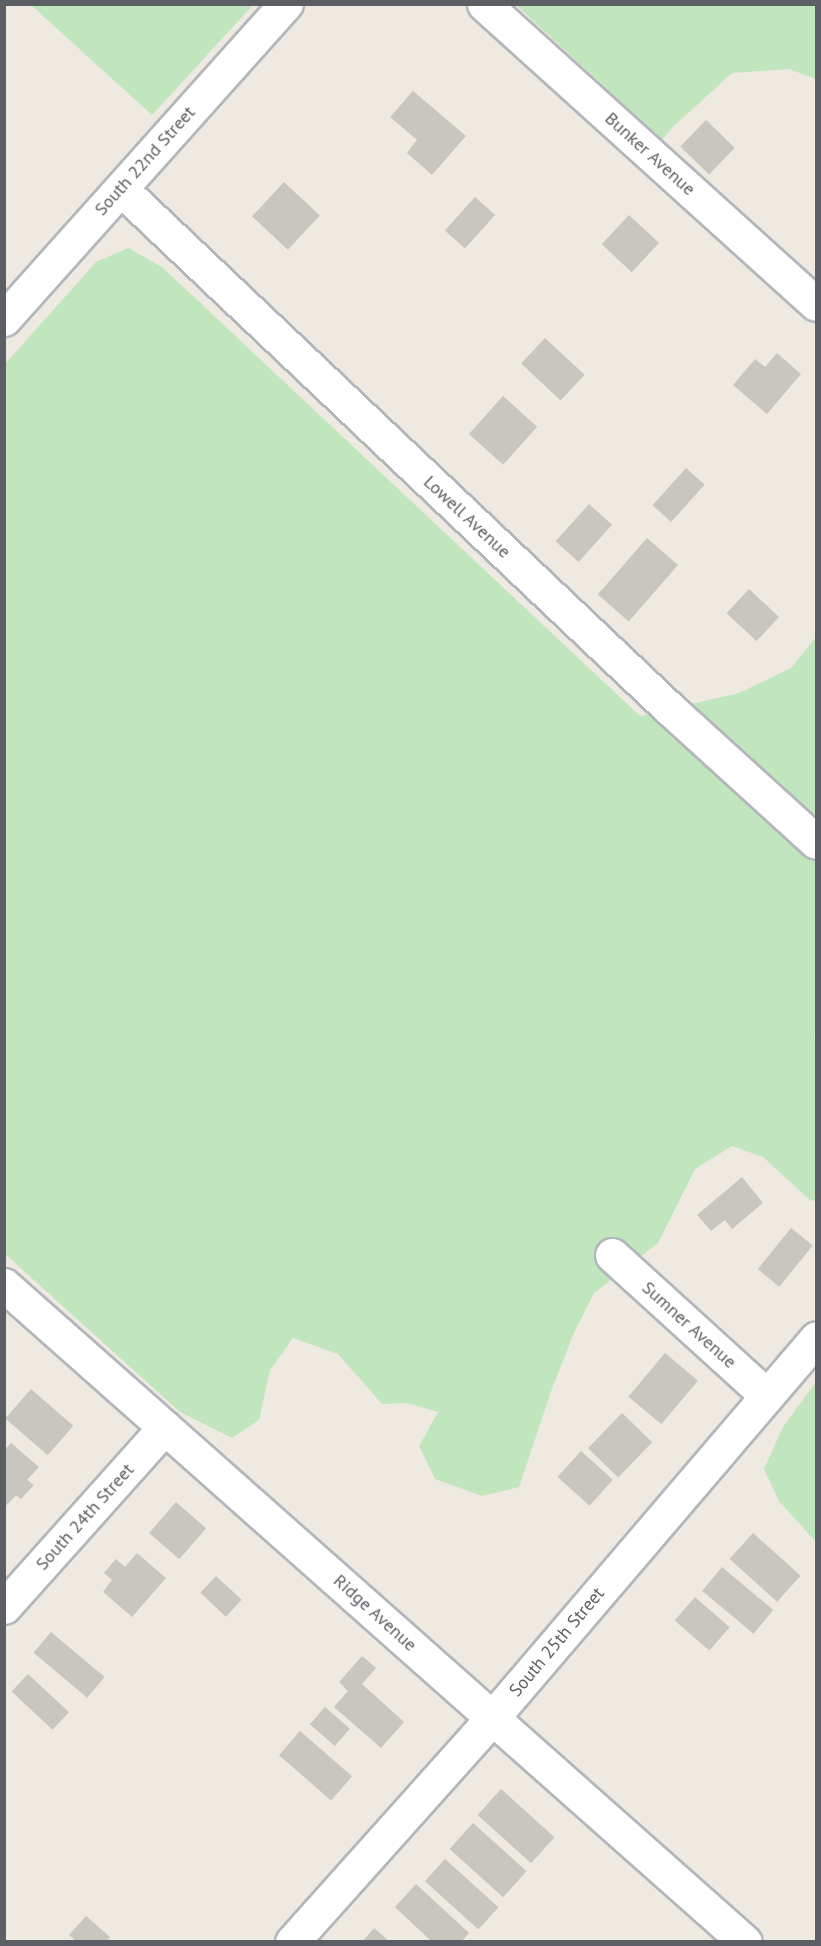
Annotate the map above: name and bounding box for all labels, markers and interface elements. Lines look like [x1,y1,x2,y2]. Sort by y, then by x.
street label: South 22nd Street [90,102,200,220]
street label: Bunker Avenue [600,108,700,200]
street label: Lowell Avenue [419,471,515,563]
street label: Sumner Avenue [637,1277,741,1373]
street label: South 24th Street [31,1459,139,1575]
street label: Ridge Avenue [329,1570,421,1656]
street label: South 25th Street [505,1583,609,1701]

